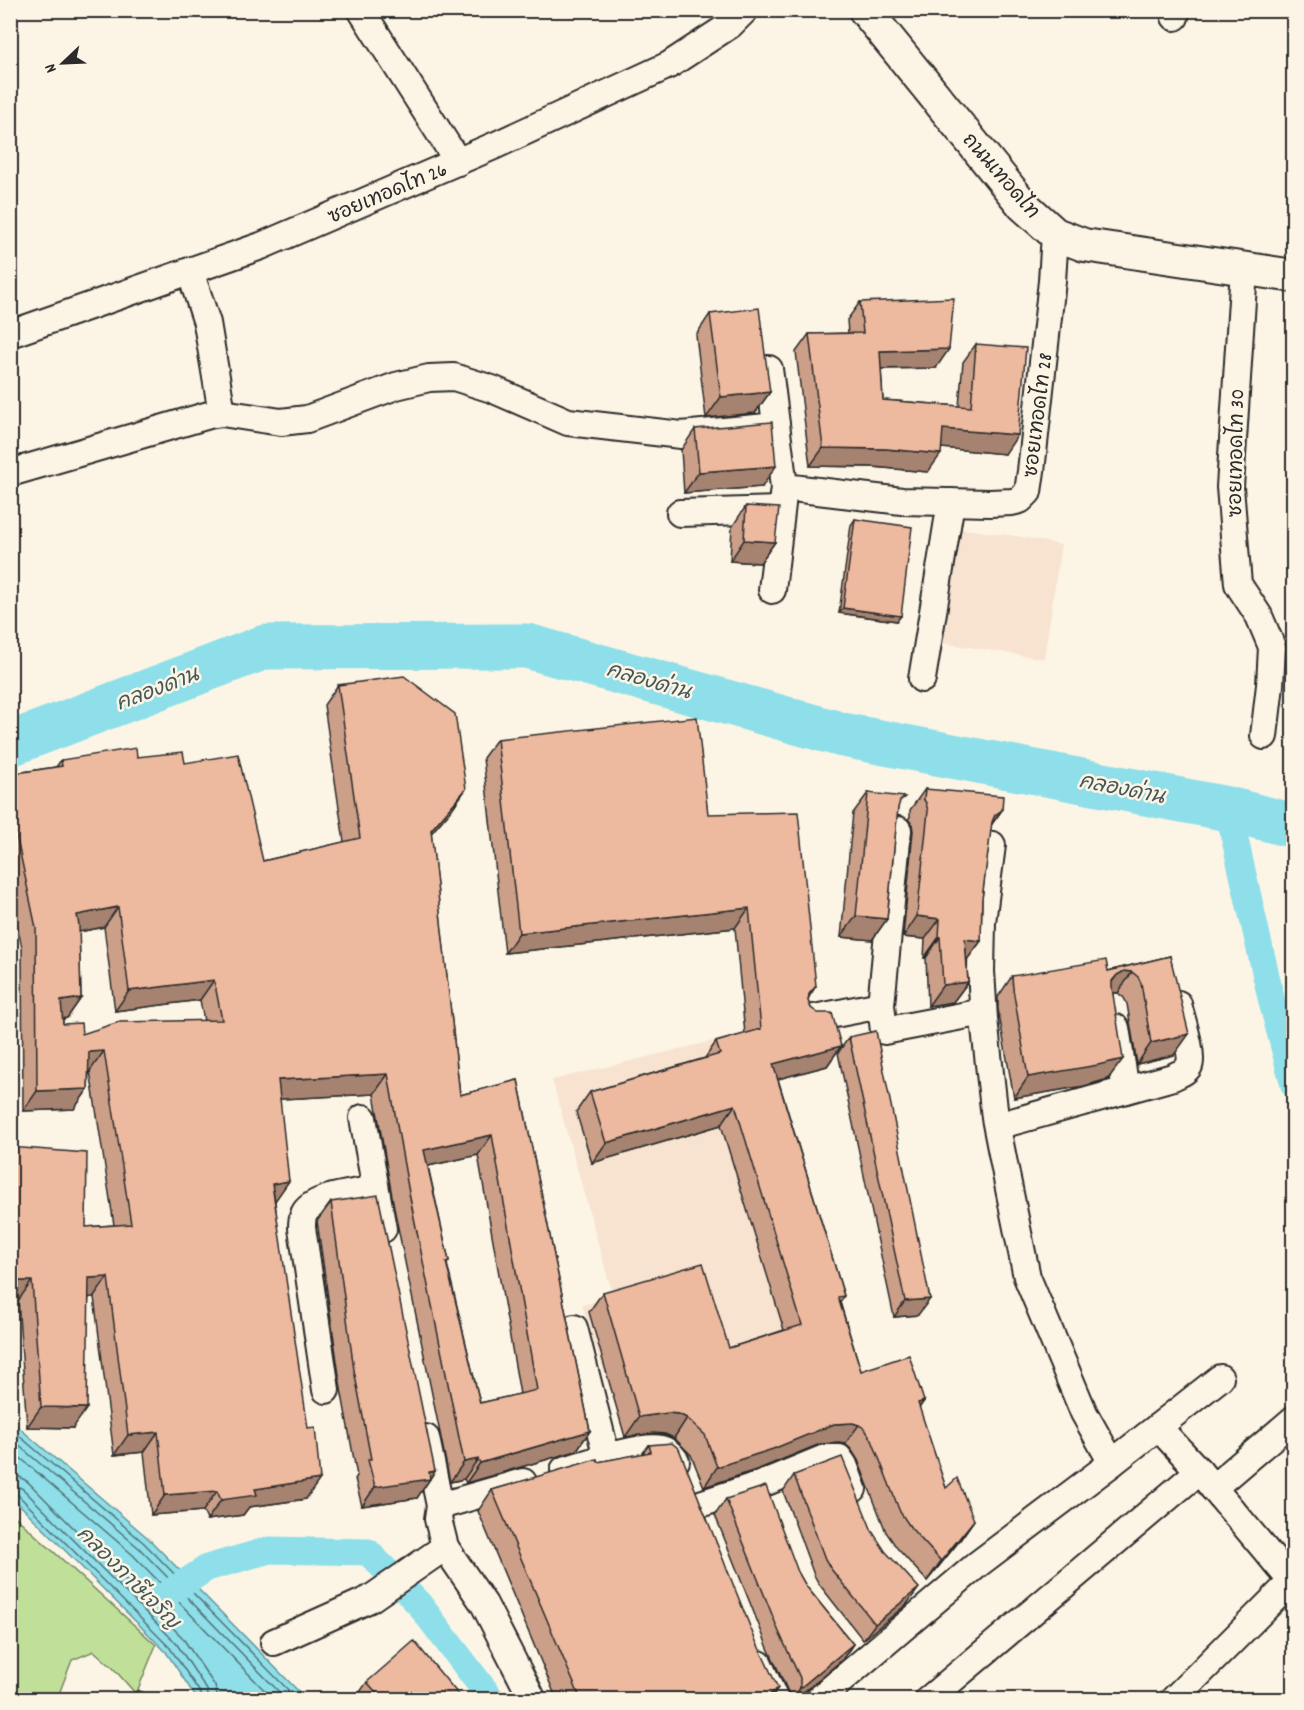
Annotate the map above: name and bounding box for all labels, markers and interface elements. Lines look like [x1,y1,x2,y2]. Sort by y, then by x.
north arrow [33,33,93,93]
text: N [39,60,64,76]
street label: ถนนเทอดไท [954,127,1047,226]
street label: ซอยเทอดไท 26 [323,155,452,233]
street label: ซอยเทอดไท 28 [1016,351,1062,479]
street label: ซอยเทอดไท 30 [1221,389,1253,518]
water label: คลองด่าน [602,656,695,710]
water label: คลองด่าน [112,660,205,720]
water label: คลองด่าน [1076,767,1168,814]
water label: คลองภาษีเจริญ [69,1520,187,1639]

